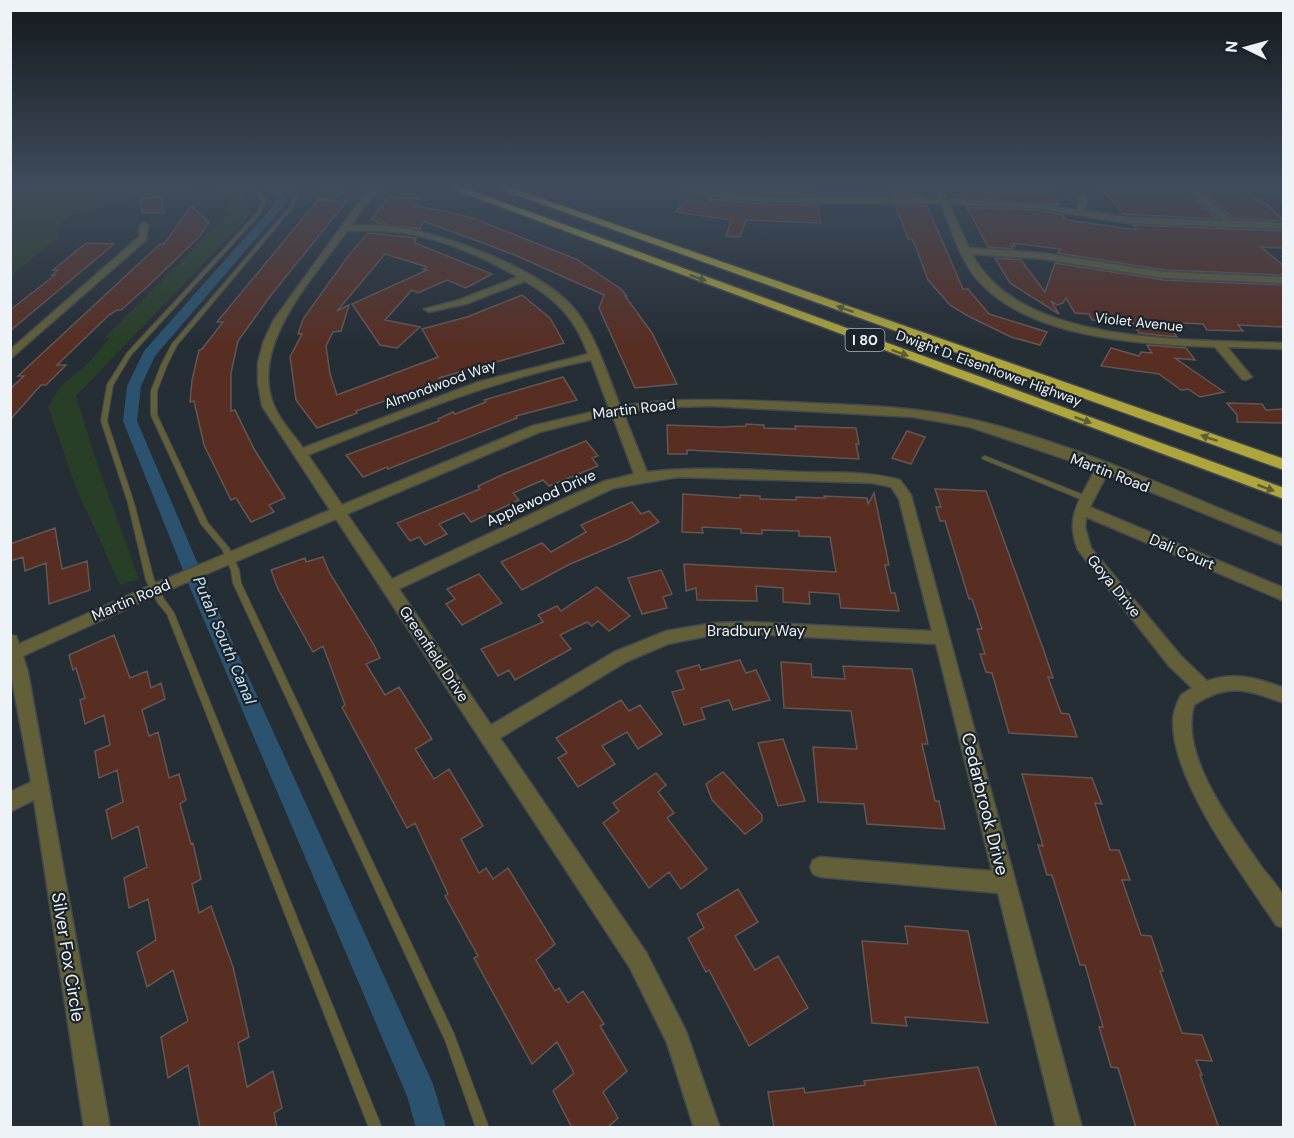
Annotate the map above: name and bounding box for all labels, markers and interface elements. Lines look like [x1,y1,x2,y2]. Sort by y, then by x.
north arrow [1216,18,1276,78]
text: N [1221,40,1243,53]
one-way arrow [689,274,707,284]
one-way arrow [836,304,854,314]
street label: Violet Avenue [1094,308,1184,336]
street label: Dwight D. Eisenhower Highway [894,326,1085,410]
road number: I 80 [846,329,884,351]
one-way arrow [892,348,910,358]
street label: Almondwood Way [382,355,499,413]
street label: Martin Road [591,394,677,424]
one-way arrow [1075,416,1093,426]
one-way arrow [1199,433,1217,443]
street label: Martin Road [1068,449,1152,497]
street label: Applewood Drive [483,465,599,531]
one-way arrow [1258,483,1276,493]
street label: Dali Court [1146,529,1218,575]
street label: Goya Drive [1083,550,1145,622]
water label: Putah South Canal [188,573,261,708]
street label: Martin Road [89,575,173,625]
street label: Greenfield Drive [395,602,473,706]
street label: Bradbury Way [707,621,806,641]
street label: Cedarbrook Drive [956,730,1014,878]
street label: Silver Fox Circle [46,891,90,1023]

